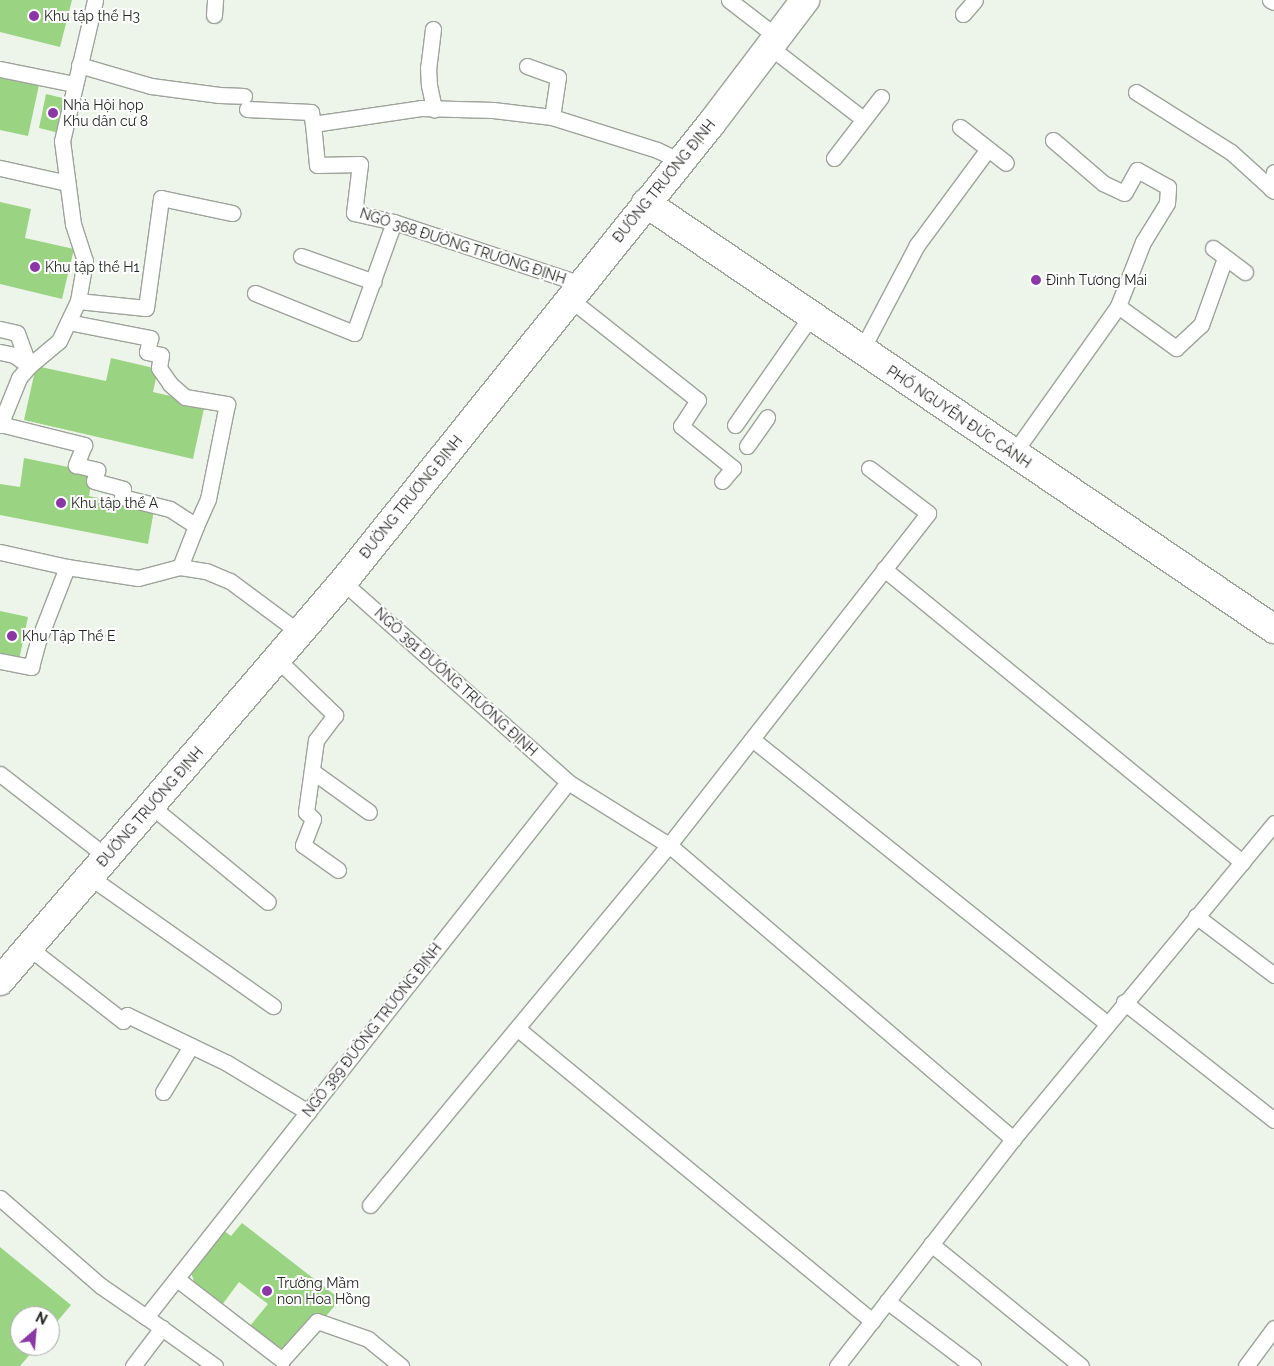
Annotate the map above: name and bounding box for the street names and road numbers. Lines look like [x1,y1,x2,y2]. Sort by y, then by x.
street label: ĐƯỜNG TRƯƠNG ĐỊNH [609,116,719,246]
street label: NGÕ 368 ĐƯỜNG TRƯƠNG ĐỊNH [358,205,568,287]
street label: PHỐ NGUYỄN ĐỨC CẢNH [884,362,1034,472]
street label: ĐƯỜNG TRƯƠNG ĐỊNH [356,432,466,562]
street label: NGÕ 391 ĐƯỜNG TRƯƠNG ĐỊNH [371,604,541,760]
street label: ĐƯỜNG TRƯƠNG ĐỊNH [93,744,207,870]
street label: NGÕ 389 ĐƯỜNG TRƯƠNG ĐỊNH [299,940,445,1120]

